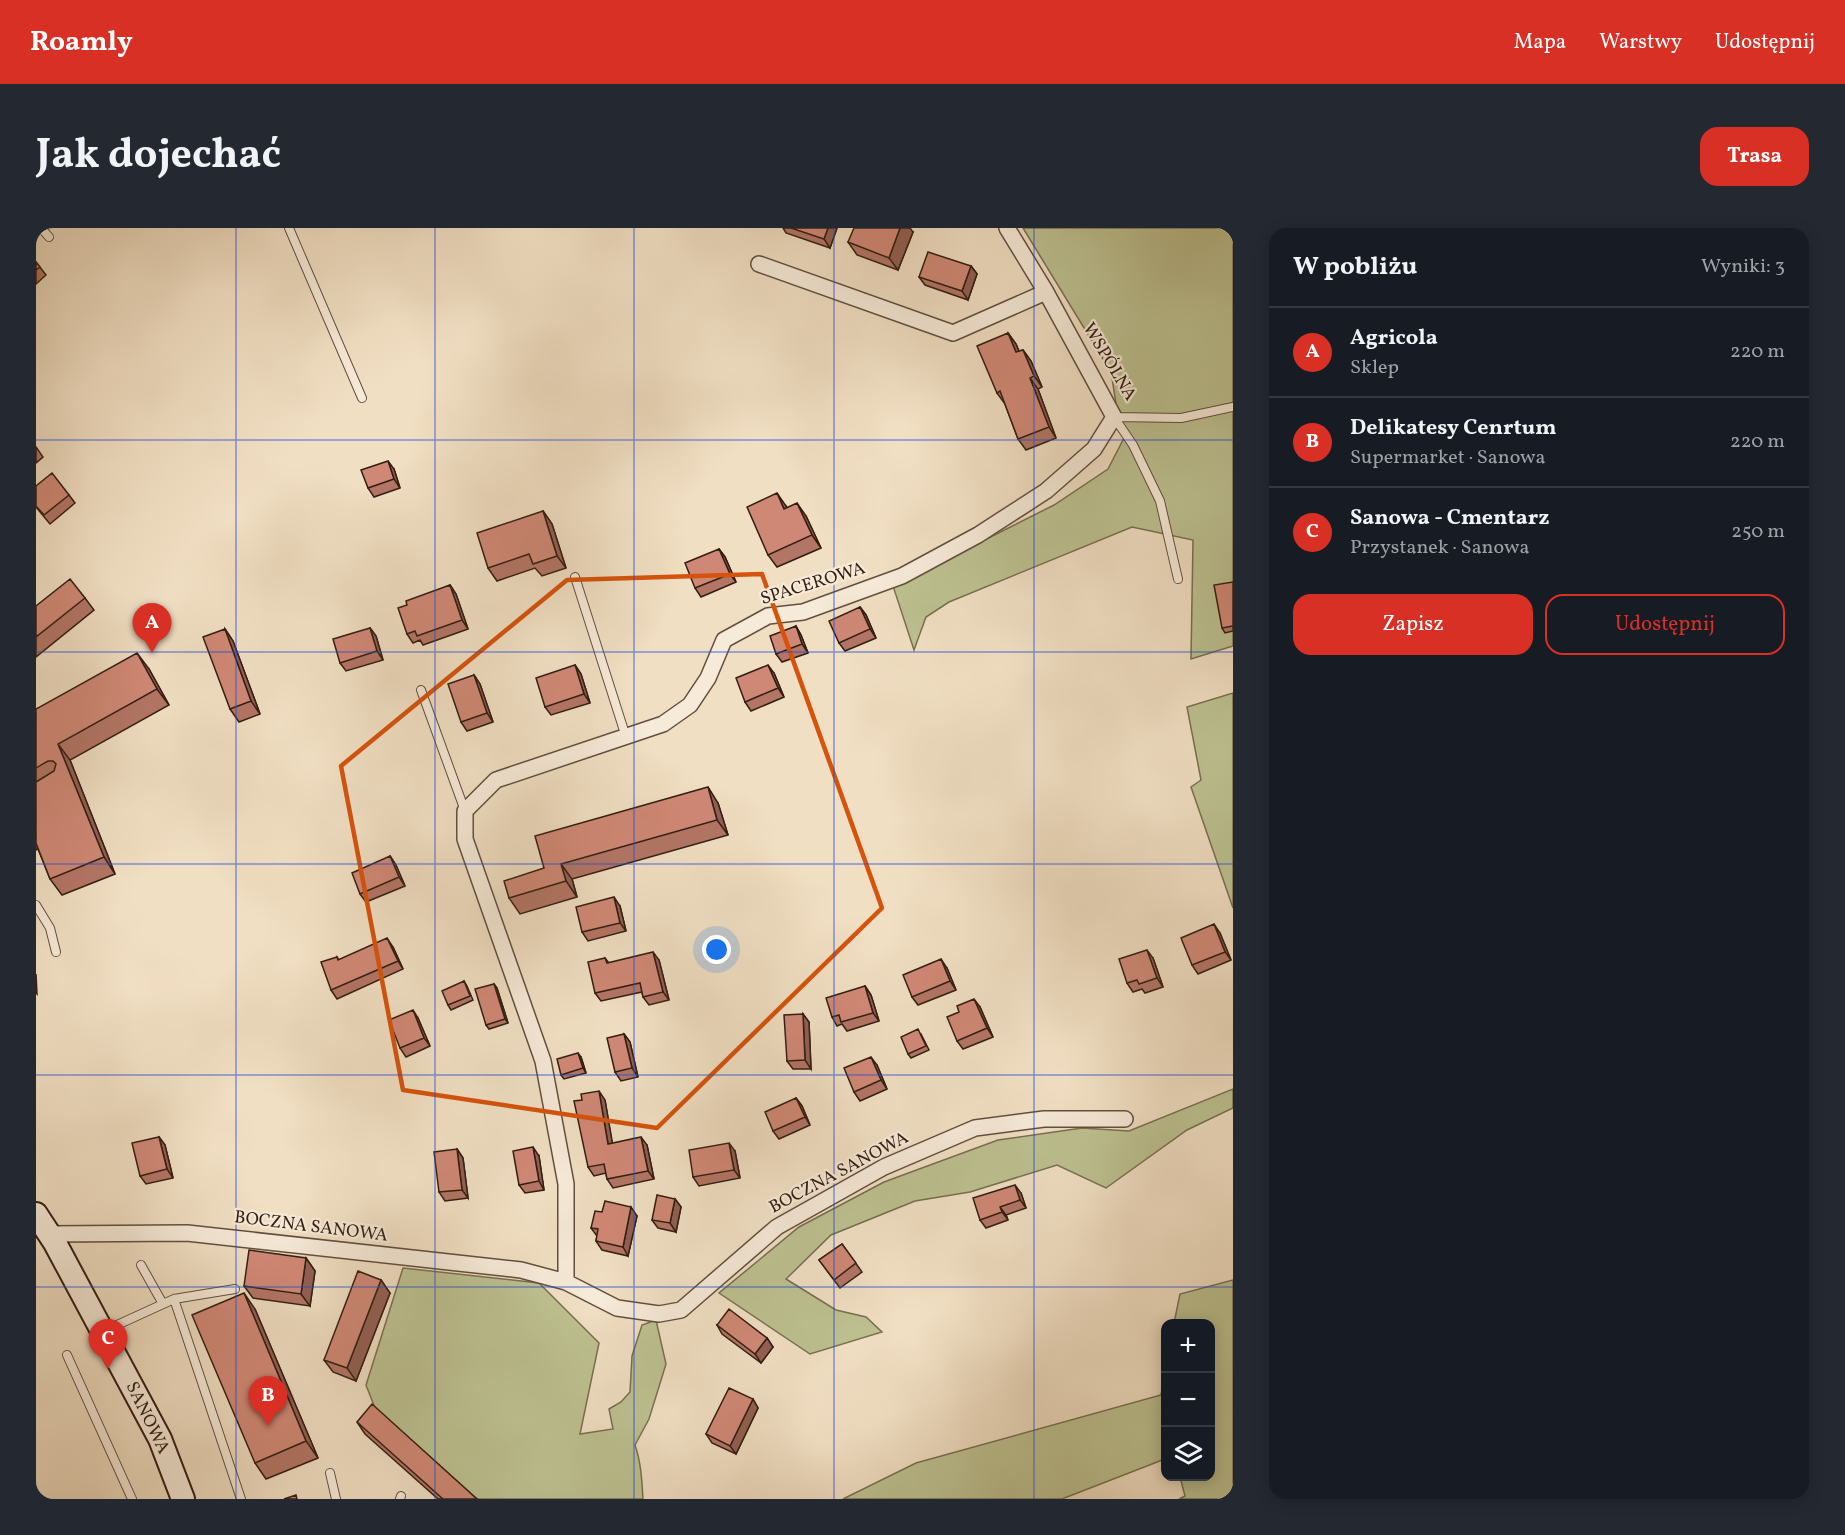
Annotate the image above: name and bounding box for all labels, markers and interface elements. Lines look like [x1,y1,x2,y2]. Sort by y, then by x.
text: Roamly [30,23,133,62]
text: Mapa [1514,28,1566,57]
text: Warstwy [1599,28,1682,57]
text: Udostępnij [1715,28,1815,57]
text: Jak dojechać [36,127,281,186]
button: Trasa [1700,127,1809,186]
text: W pobliżu [1293,249,1417,285]
text: Wyniki: 3 [1701,253,1785,281]
street label: WSPÓLNA [1076,318,1142,406]
text: Agricola [1350,323,1438,354]
text: A [1305,338,1320,366]
text: 220 m [1730,338,1785,366]
text: Sklep [1350,354,1399,382]
text: Delikatesy Cenrtum [1350,413,1556,444]
text: B [1306,428,1319,456]
text: 220 m [1730,428,1785,456]
text: Supermarket · Sanowa [1350,444,1546,472]
text: Sanowa - Cmentarz [1350,503,1549,534]
text: C [1306,518,1319,546]
text: 250 m [1731,518,1785,546]
text: Przystanek · Sanowa [1350,534,1529,562]
street label: SPACEROWA [757,556,869,612]
button: Zapisz [1293,594,1533,655]
button: Udostępnij [1545,594,1785,655]
pin: A [132,604,172,653]
your location [702,935,731,964]
street label: BOCZNA SANOWA [765,1126,913,1220]
street label: BOCZNA SANOWA [233,1205,390,1249]
map controls [1161,1319,1215,1481]
button: + [1161,1319,1215,1373]
pin: C [88,1320,128,1369]
button: − [1161,1373,1215,1427]
pin: B [248,1376,288,1426]
street label: SANOWA [119,1378,175,1459]
button: layers [1161,1427,1215,1481]

